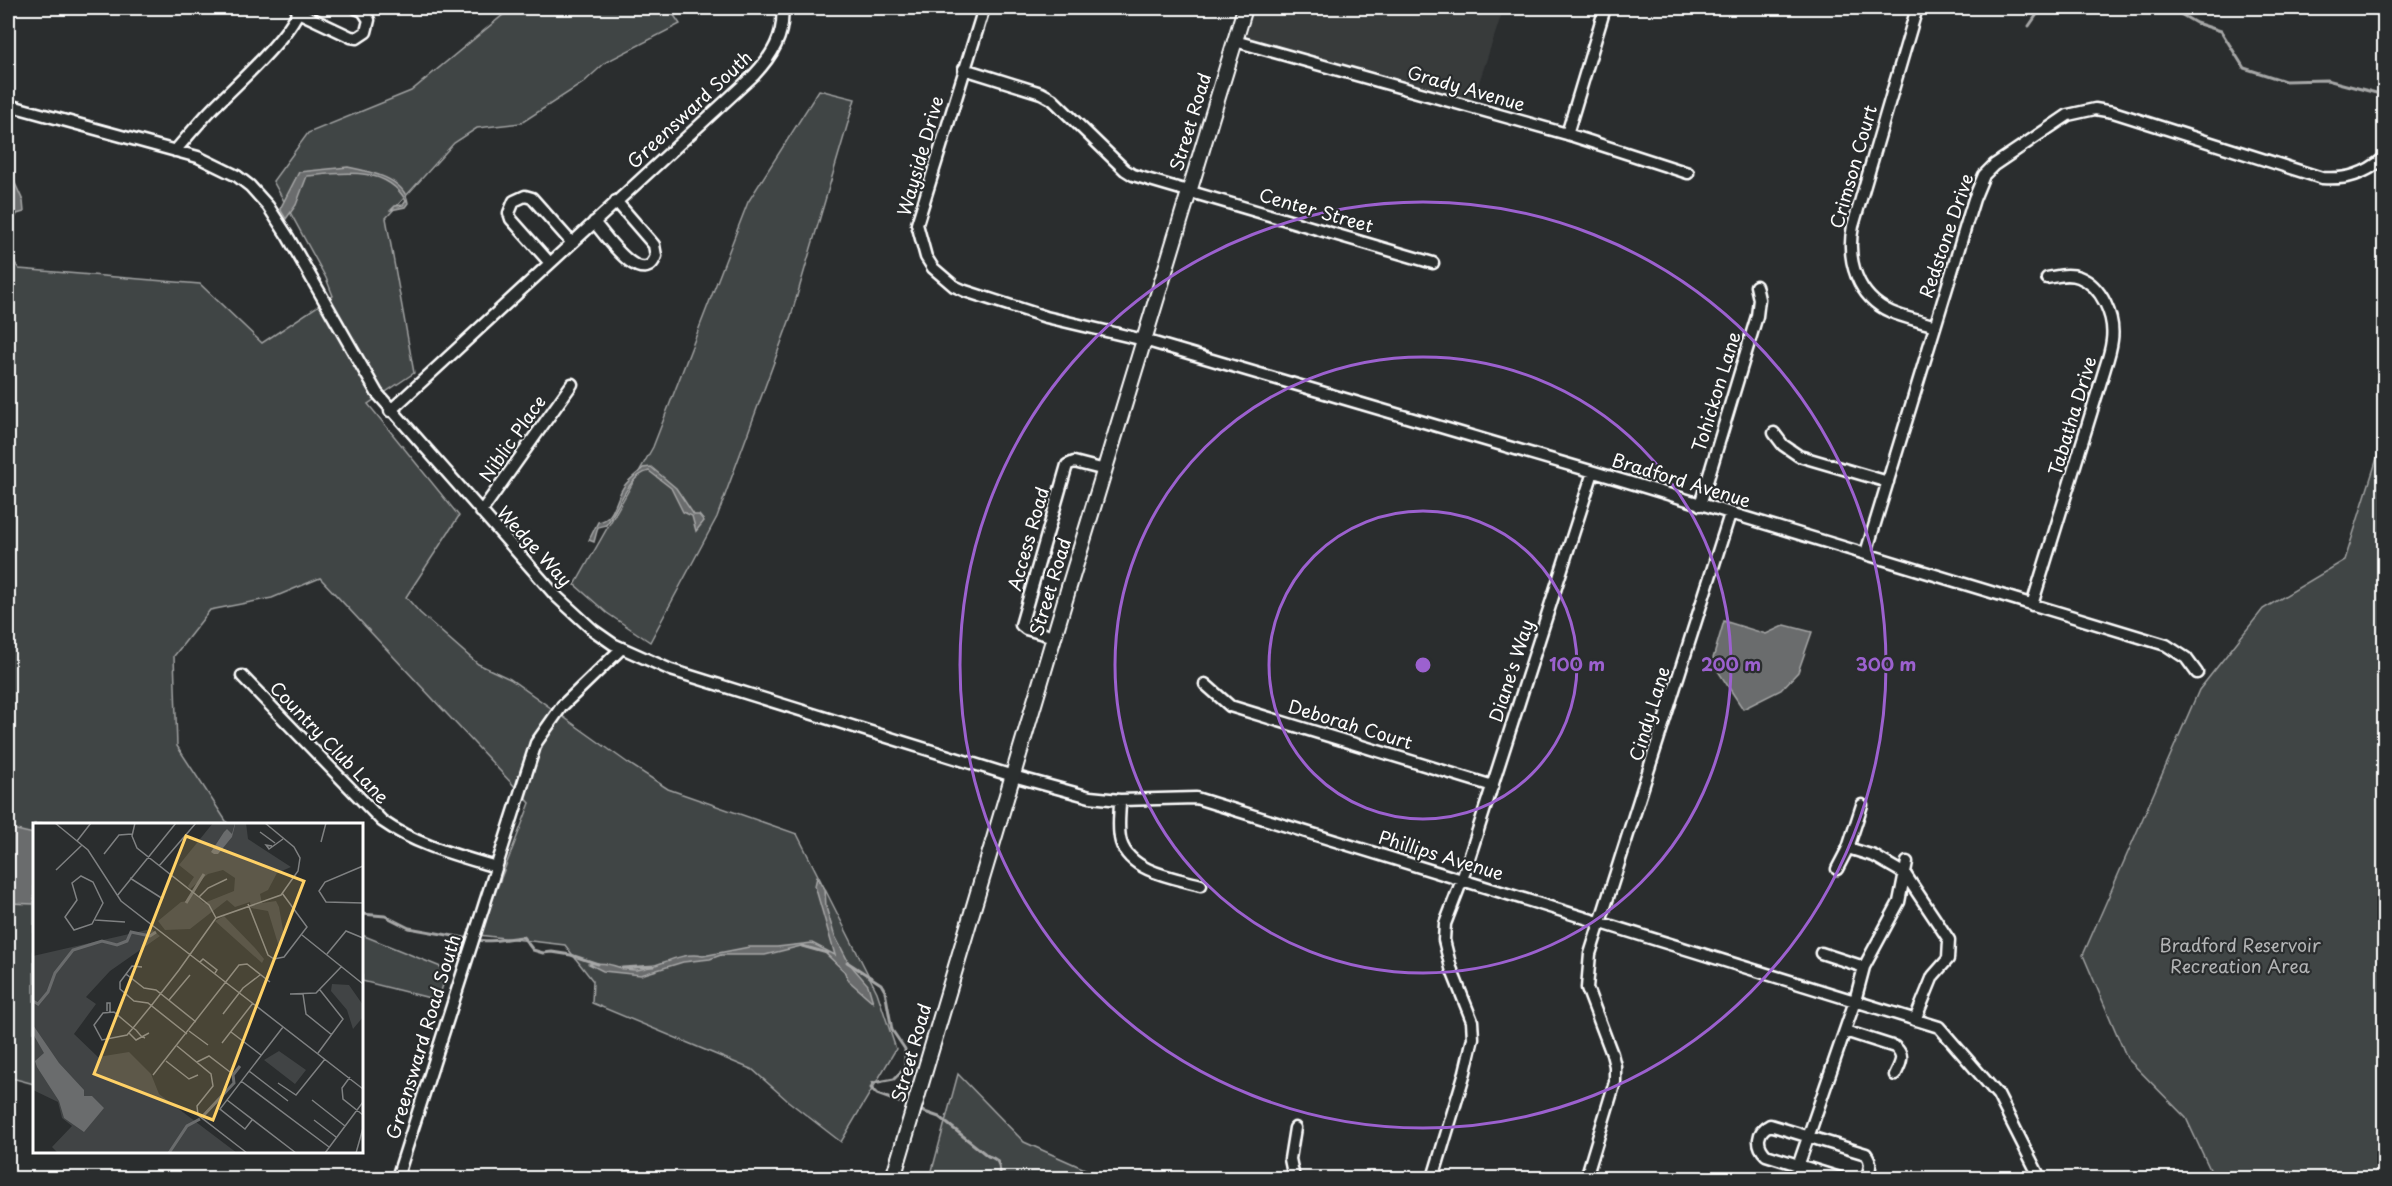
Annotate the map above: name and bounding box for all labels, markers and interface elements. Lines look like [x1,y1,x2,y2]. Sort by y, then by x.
street label: Greensward South [620,44,757,174]
street label: Grady Avenue [1404,58,1529,117]
street label: Street Road [1162,69,1217,174]
street label: Wayside Drive [890,93,950,219]
street label: Crimson Court [1822,102,1883,231]
street label: Redstone Drive [1912,170,1980,301]
street label: Center Street [1256,180,1377,239]
street label: Tohickon Lane [1684,328,1747,455]
street label: Tabatha Drive [2041,353,2103,478]
street label: Niblic Place [472,389,552,487]
street label: Bradford Avenue [1609,446,1754,514]
street label: Access Road [1000,483,1055,594]
street label: Wedge Way [491,499,579,593]
street label: Street Road [1022,534,1077,639]
street label: Diane's Way [1481,616,1540,725]
text: 100 m [1549,650,1605,677]
text: 200 m [1701,650,1761,677]
text: 300 m [1856,650,1916,677]
centre of rings [1413,655,1433,675]
street label: Cindy Lane [1621,663,1676,764]
street label: Country Club Lane [264,675,396,809]
street label: Deborah Court [1285,692,1416,755]
inset map [33,823,363,1153]
street label: Phillips Avenue [1376,823,1507,886]
street label: Greensward Road South [379,931,467,1142]
park label: Bradford Reservoir Recreation Area [2159,931,2321,979]
street label: Street Road [884,1000,937,1105]

